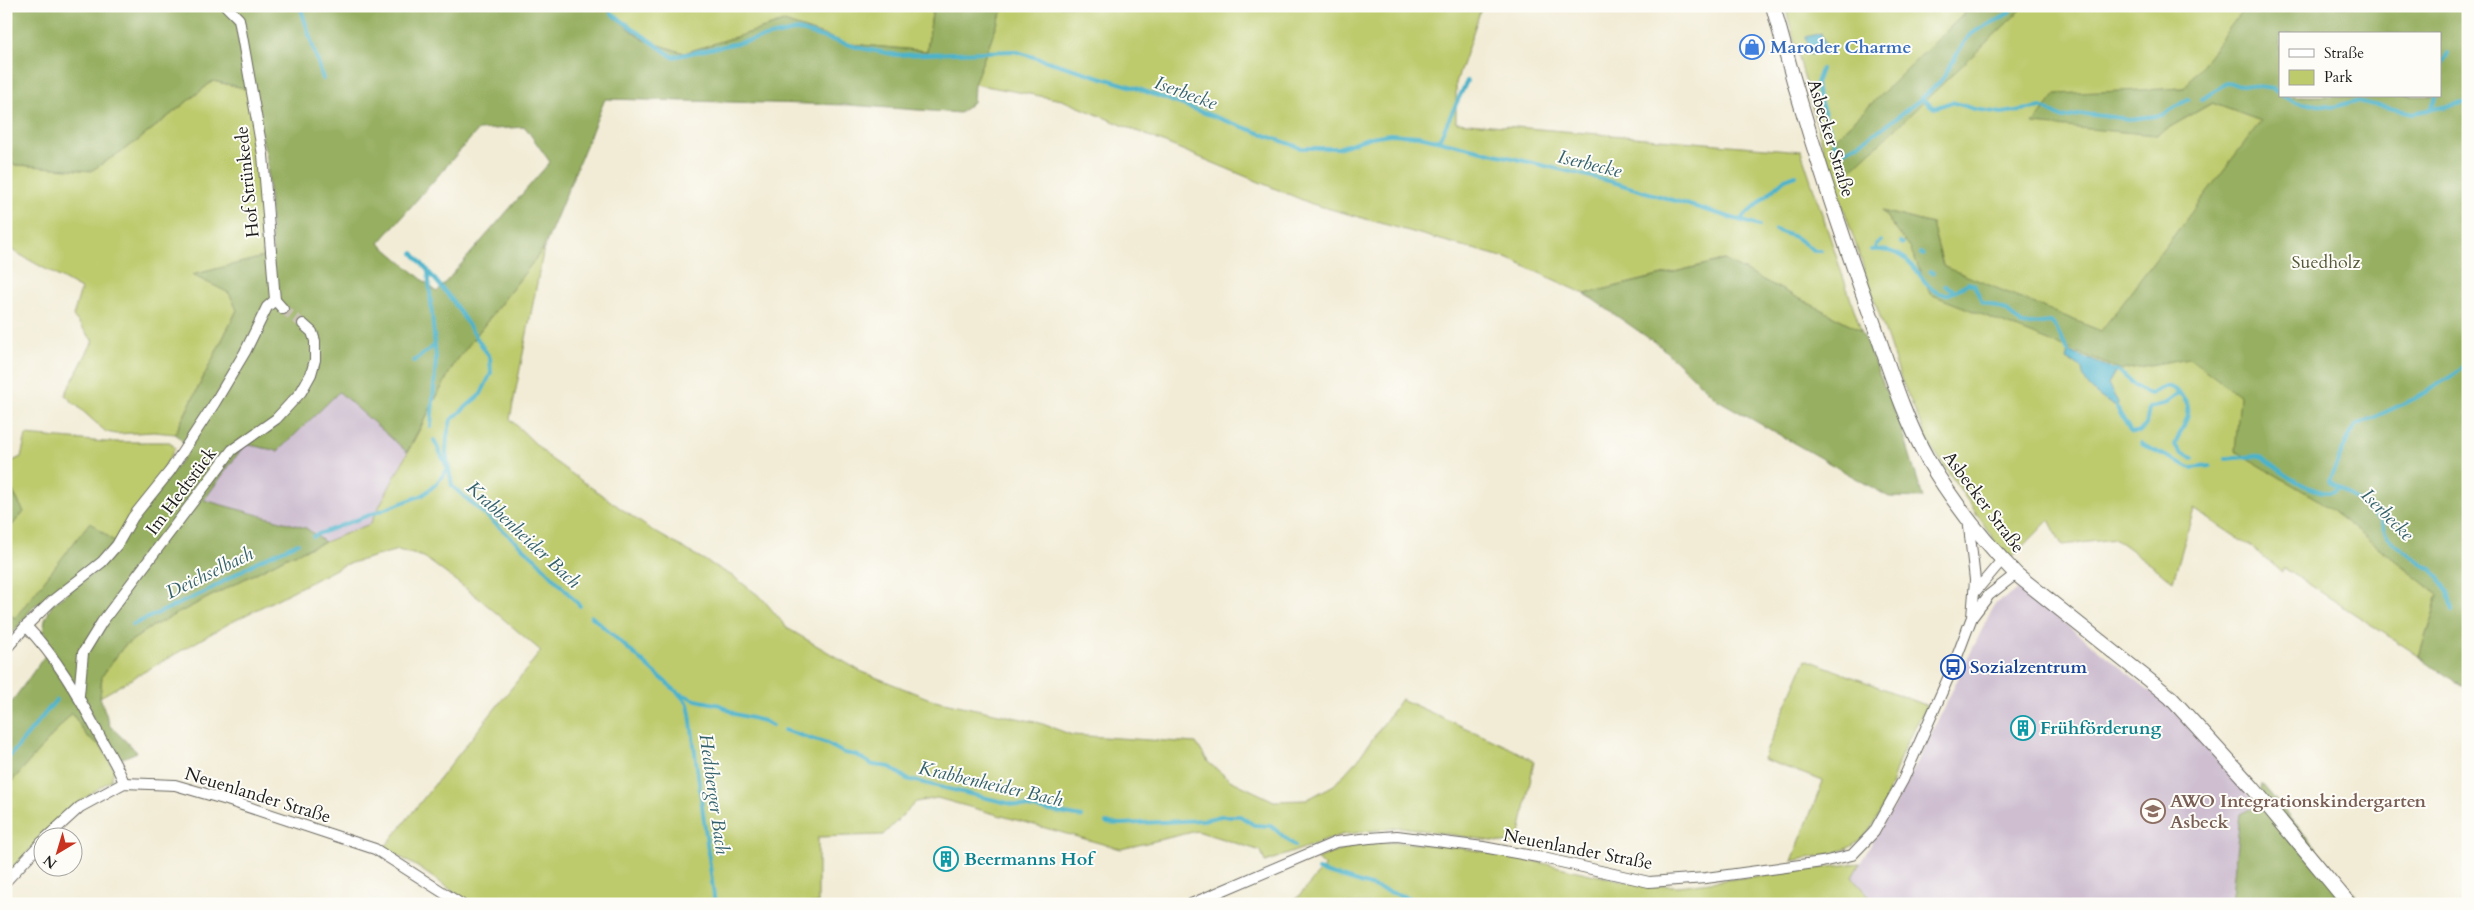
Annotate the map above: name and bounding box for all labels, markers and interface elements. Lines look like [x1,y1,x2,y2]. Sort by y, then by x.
legend [2279,32,2442,98]
shop icon: Maroder Charme [1739,34,1765,60]
place label: Maroder Charme [1770,35,1911,60]
text: Straße [2324,43,2364,63]
text: Park [2324,67,2353,87]
water label: Iserbecke [1151,70,1221,116]
street label: Asbecker Straße [1801,76,1860,200]
street label: Hof Strünkede [229,125,266,239]
water label: Iserbecke [1555,144,1625,185]
park label: Suedholz [2292,250,2360,275]
street label: Im Hedtstück [140,442,223,540]
street label: Asbecker Straße [1937,446,2030,559]
water label: Krabbenheider Bach [461,475,586,594]
water label: Iserbecke [2355,483,2420,547]
water label: Deichselbach [161,541,257,605]
bus stop icon: Sozialzentrum [1940,654,1966,680]
place label: Sozialzentrum [1970,655,2088,680]
building icon: Frühförderung [2010,715,2036,741]
place label: Frühförderung [2040,716,2161,741]
water label: Hedtberger Bach [693,732,735,856]
water label: Krabbenheider Bach [916,755,1065,813]
street label: Neuenlander Straße [182,761,334,830]
place label: AWO Integrationskindergarten Asbeck [2170,789,2427,835]
school or university icon: AWO Integrationskindergarten Asbeck [2140,798,2166,824]
street label: Neuenlander Straße [1501,823,1655,876]
north arrow [32,828,82,878]
building icon: Beermanns Hof [933,846,959,872]
place label: Beermanns Hof [964,847,1096,872]
text: N [40,851,61,873]

